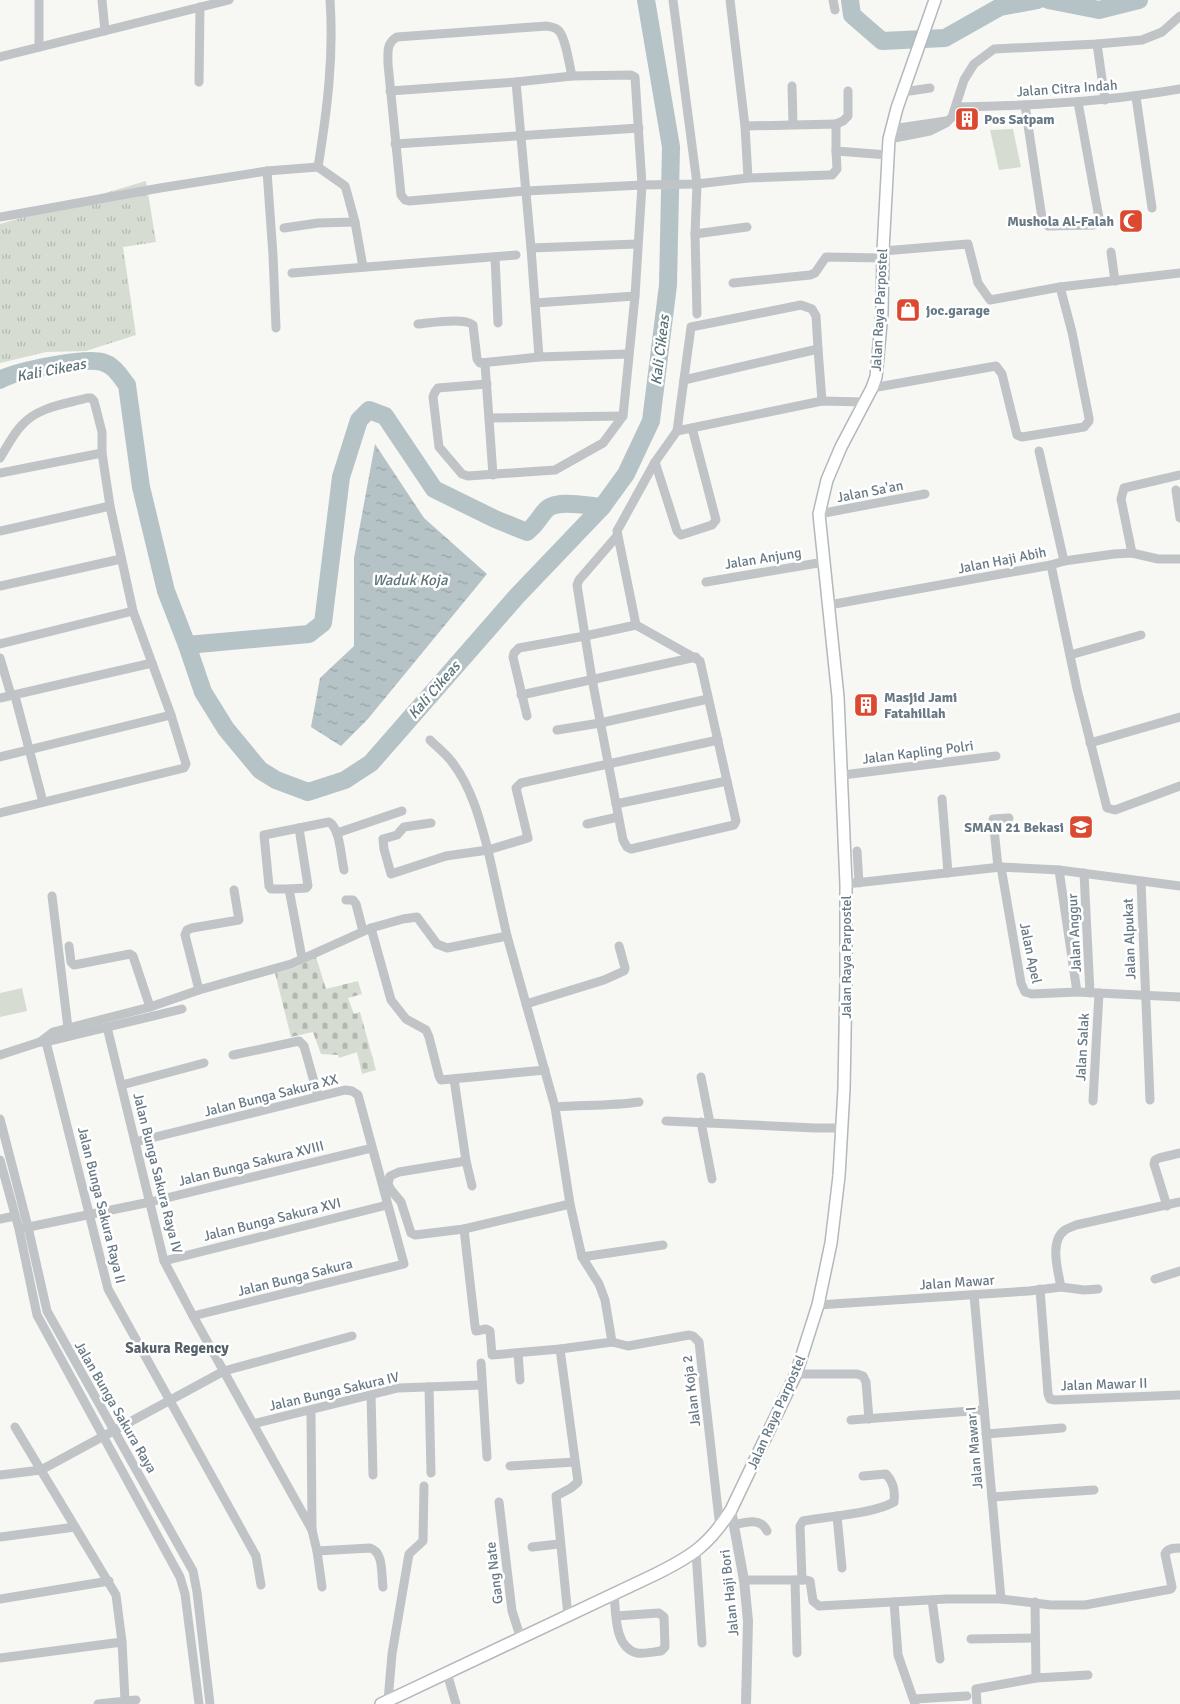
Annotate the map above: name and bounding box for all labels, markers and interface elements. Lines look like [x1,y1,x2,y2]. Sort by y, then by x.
street label: Jalan Citra Indah [1016,76,1118,101]
building icon: Pos Satpam [954,106,980,132]
place label: Pos Satpam [984,111,1055,128]
mosque icon: Mushola Al-Falah [1118,208,1144,234]
place label: Mushola Al-Falah [1007,213,1114,230]
street label: Jalan Raya Parpostel [868,248,891,372]
shop icon: joc.garage [895,297,921,323]
place label: joc.garage [926,302,990,319]
water label: Kali Cikeas [647,313,673,386]
water label: Kali Cikeas [15,354,89,386]
street label: Jalan Sa'an [835,477,905,506]
street label: Jalan Anjung [723,544,803,573]
street label: Jalan Haji Abih [956,544,1048,577]
water label: Waduk Koja [373,571,448,589]
water label: Kali Cikeas [404,656,465,722]
place label: Masjid Jami Fatahillah [884,689,957,722]
building icon: Masjid Jami Fatahillah [853,692,879,718]
street label: Jalan Kapling Polri [861,737,975,768]
school or university icon: SMAN 21 Bekasi [1068,814,1094,840]
place label: SMAN 21 Bekasi [964,819,1064,836]
street label: Jalan Anggur [1064,892,1085,973]
street label: Jalan Raya Parpostel [838,895,855,1019]
street label: Jalan Alpukat [1120,898,1139,980]
street label: Jalan Apel [1016,921,1045,985]
street label: Jalan Salak [1072,1013,1093,1081]
street label: Jalan Bunga Sakura XX [202,1071,340,1120]
street label: Jalan Bunga Sakura Raya IV [129,1091,186,1255]
street label: Jalan Bunga Sakura Raya II [74,1125,129,1285]
street label: Jalan Bunga Sakura XVIII [177,1137,326,1190]
street label: Jalan Bunga Sakura XVI [202,1194,343,1245]
street label: Jalan Bunga Sakura [236,1255,354,1300]
street label: Jalan Mawar [919,1271,996,1294]
street label: Jalan Bunga Sakura Raya [71,1338,160,1476]
district label: Sakura Regency [125,1339,229,1357]
street label: Jalan Raya Parpostel [744,1352,809,1472]
street label: Jalan Koja 2 [679,1354,704,1428]
street label: Jalan Bunga Sakura IV [267,1368,401,1415]
street label: Jalan Mawar II [1060,1374,1148,1395]
street label: Jalan Mawar I [962,1406,987,1490]
street label: Gang Nate [482,1541,507,1605]
street label: Jalan Haji Bori [716,1549,743,1637]

